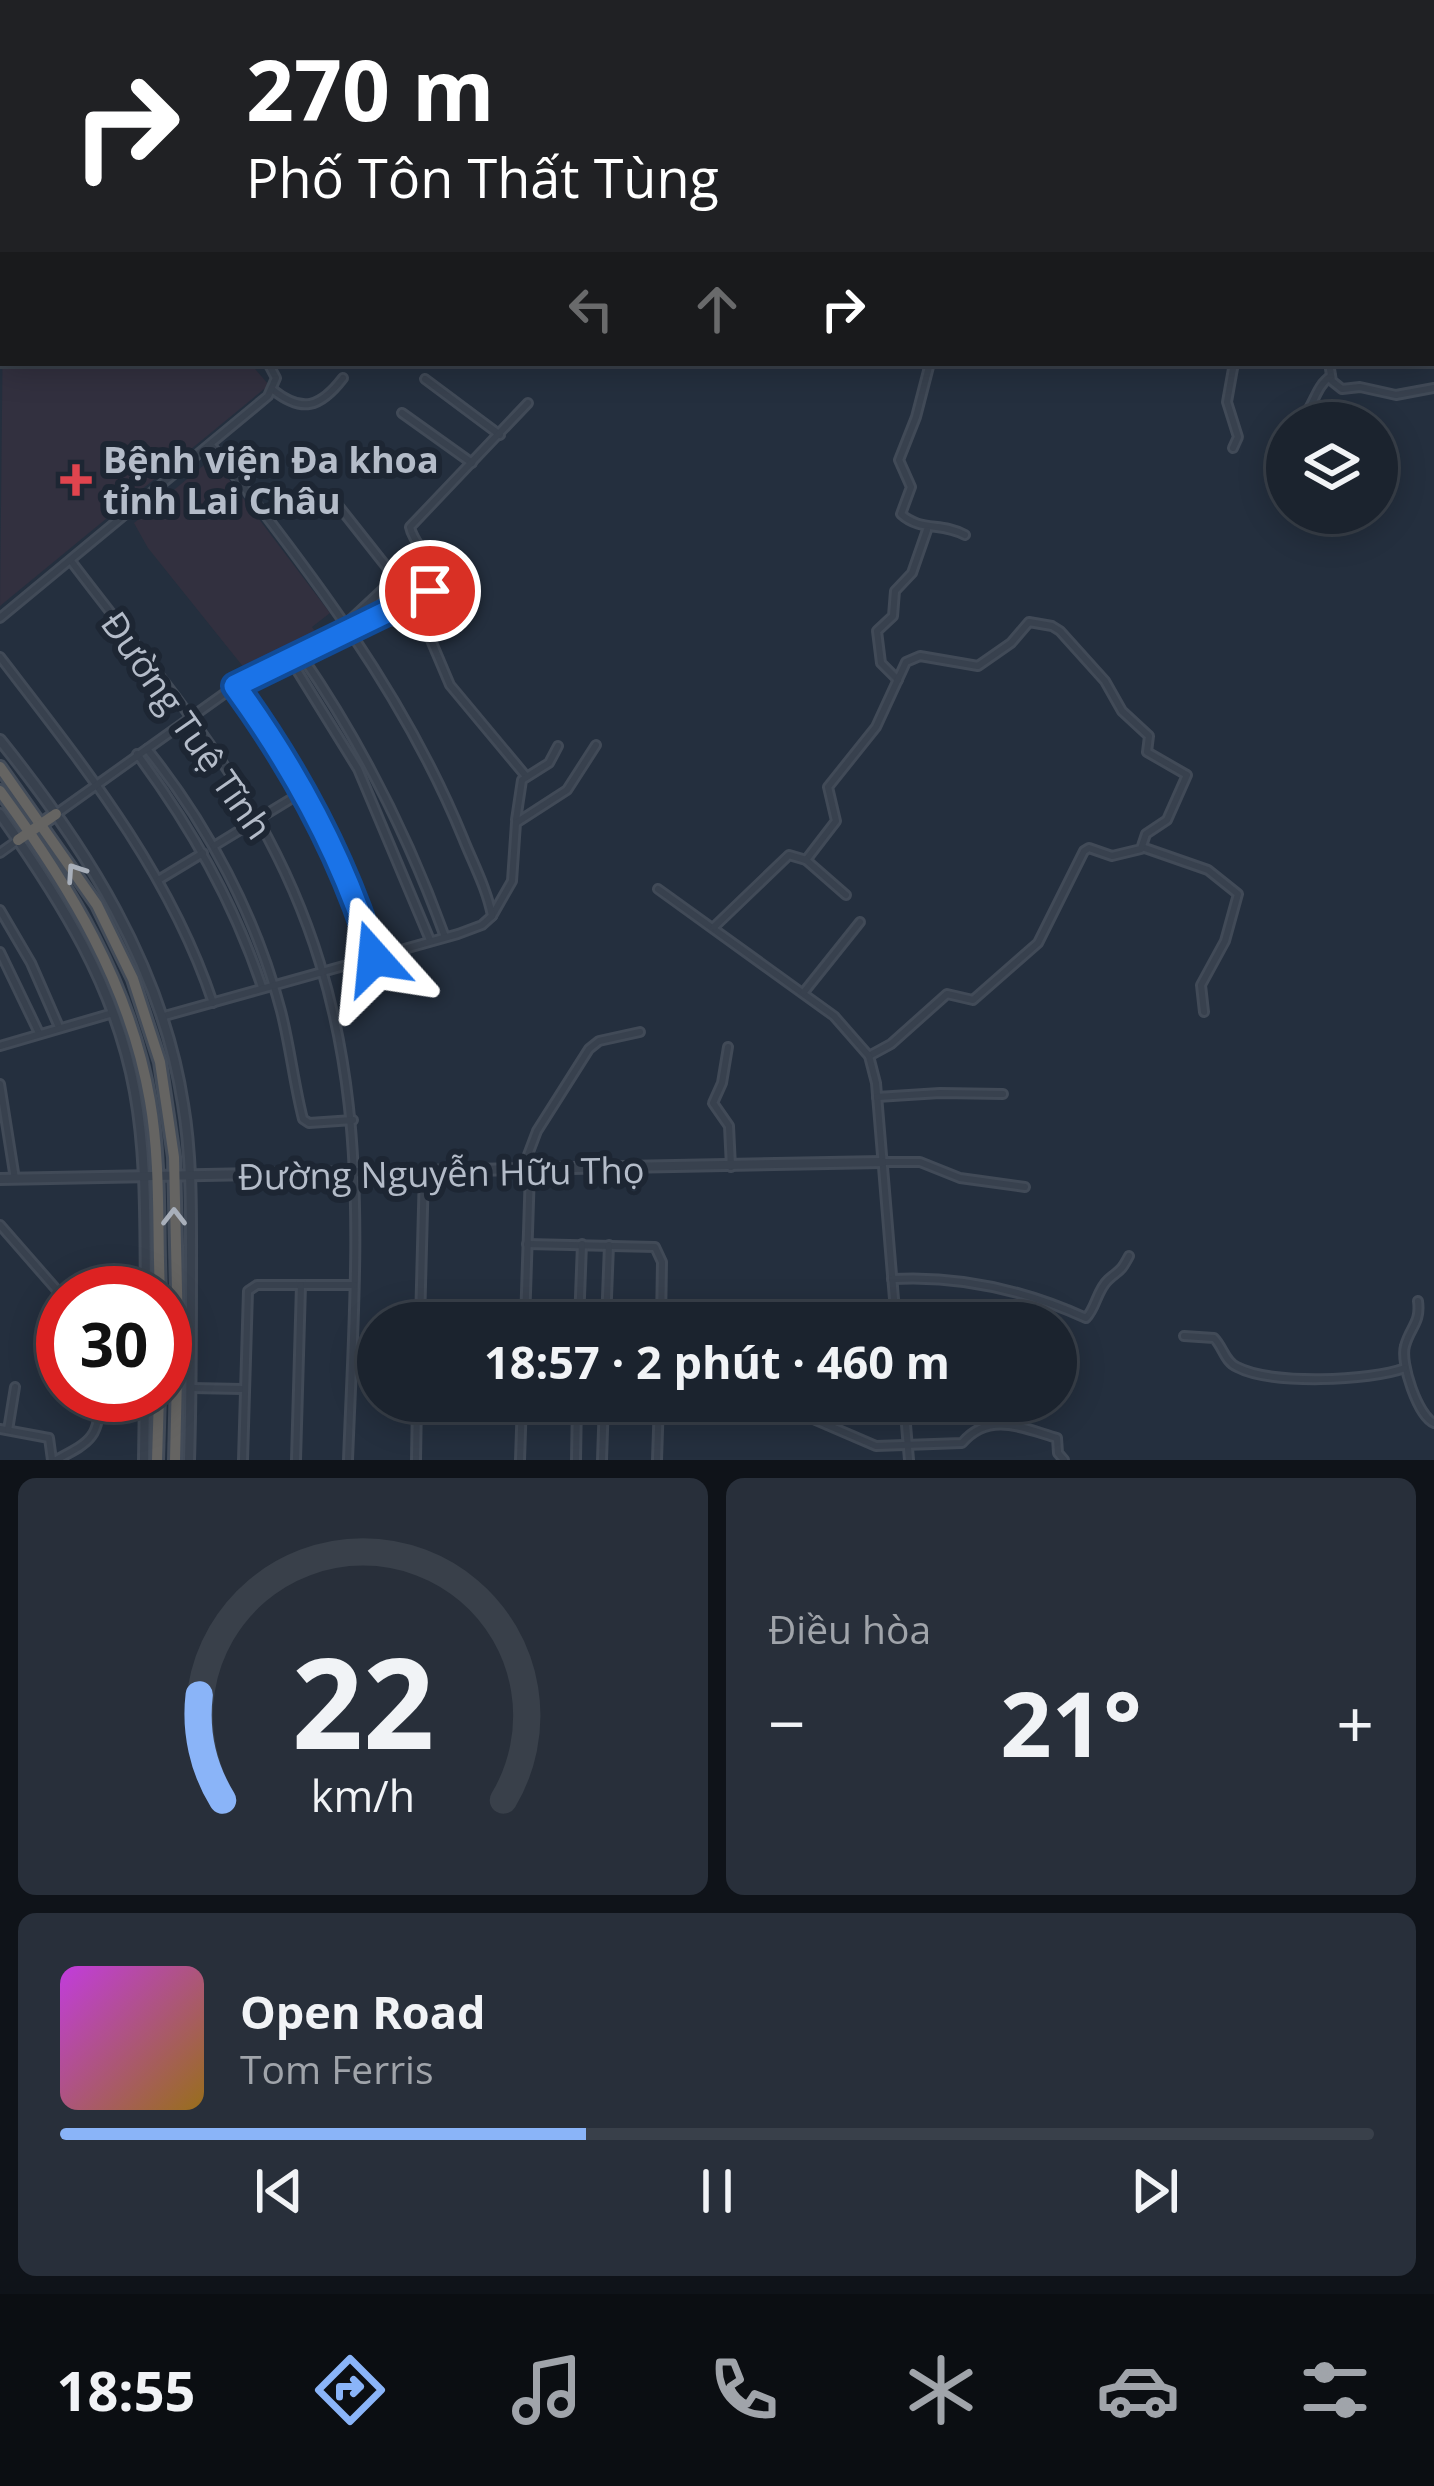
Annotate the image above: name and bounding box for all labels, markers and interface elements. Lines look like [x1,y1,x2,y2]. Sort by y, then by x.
text: 270 m [246,31,494,146]
icon: right [48,48,204,204]
text: Phố Tôn Thất Tùng [246,140,719,214]
icon: left [558,276,624,342]
icon: ahead [684,276,750,342]
icon: right [810,276,876,342]
map controls [1266,402,1398,534]
button: layers [1266,402,1398,534]
place label: Bệnh viện Đa khoa tỉnh Lai Châu [103,435,439,525]
marker: Bệnh viện Đa khoa tỉnh Lai Châu [60,464,92,496]
pin [379,540,481,642]
icon: arrive [397,558,463,624]
street label: Đường Tuệ Tĩnh [90,601,284,849]
one-way arrow [68,863,90,885]
position arrow [311,895,437,1021]
street label: Đường Nguyễn Hữu Thọ [237,1145,645,1201]
one-way arrow [161,1207,187,1225]
speed limit sign: 30 [36,1266,192,1422]
text: 18:57 · 2 phút · 460 m [484,1331,950,1392]
text: Điều hòa [768,1602,931,1655]
text: 22 [292,1616,434,1786]
text: 21° [1000,1661,1142,1783]
text: − [768,1677,806,1767]
text: + [1336,1677,1374,1767]
text: km/h [311,1765,415,1824]
text: Open Road [240,1981,485,2042]
text: Tom Ferris [240,2042,434,2095]
icon: previous [246,2158,312,2224]
icon: pause [684,2158,750,2224]
icon: next [1122,2158,1188,2224]
icon: directions [308,2348,392,2432]
icon: music [505,2348,589,2432]
icon: phone [702,2348,786,2432]
icon: climate [899,2348,983,2432]
icon: car [1096,2348,1180,2432]
icon: filters [1293,2348,1377,2432]
text: 18:55 [57,2353,195,2427]

